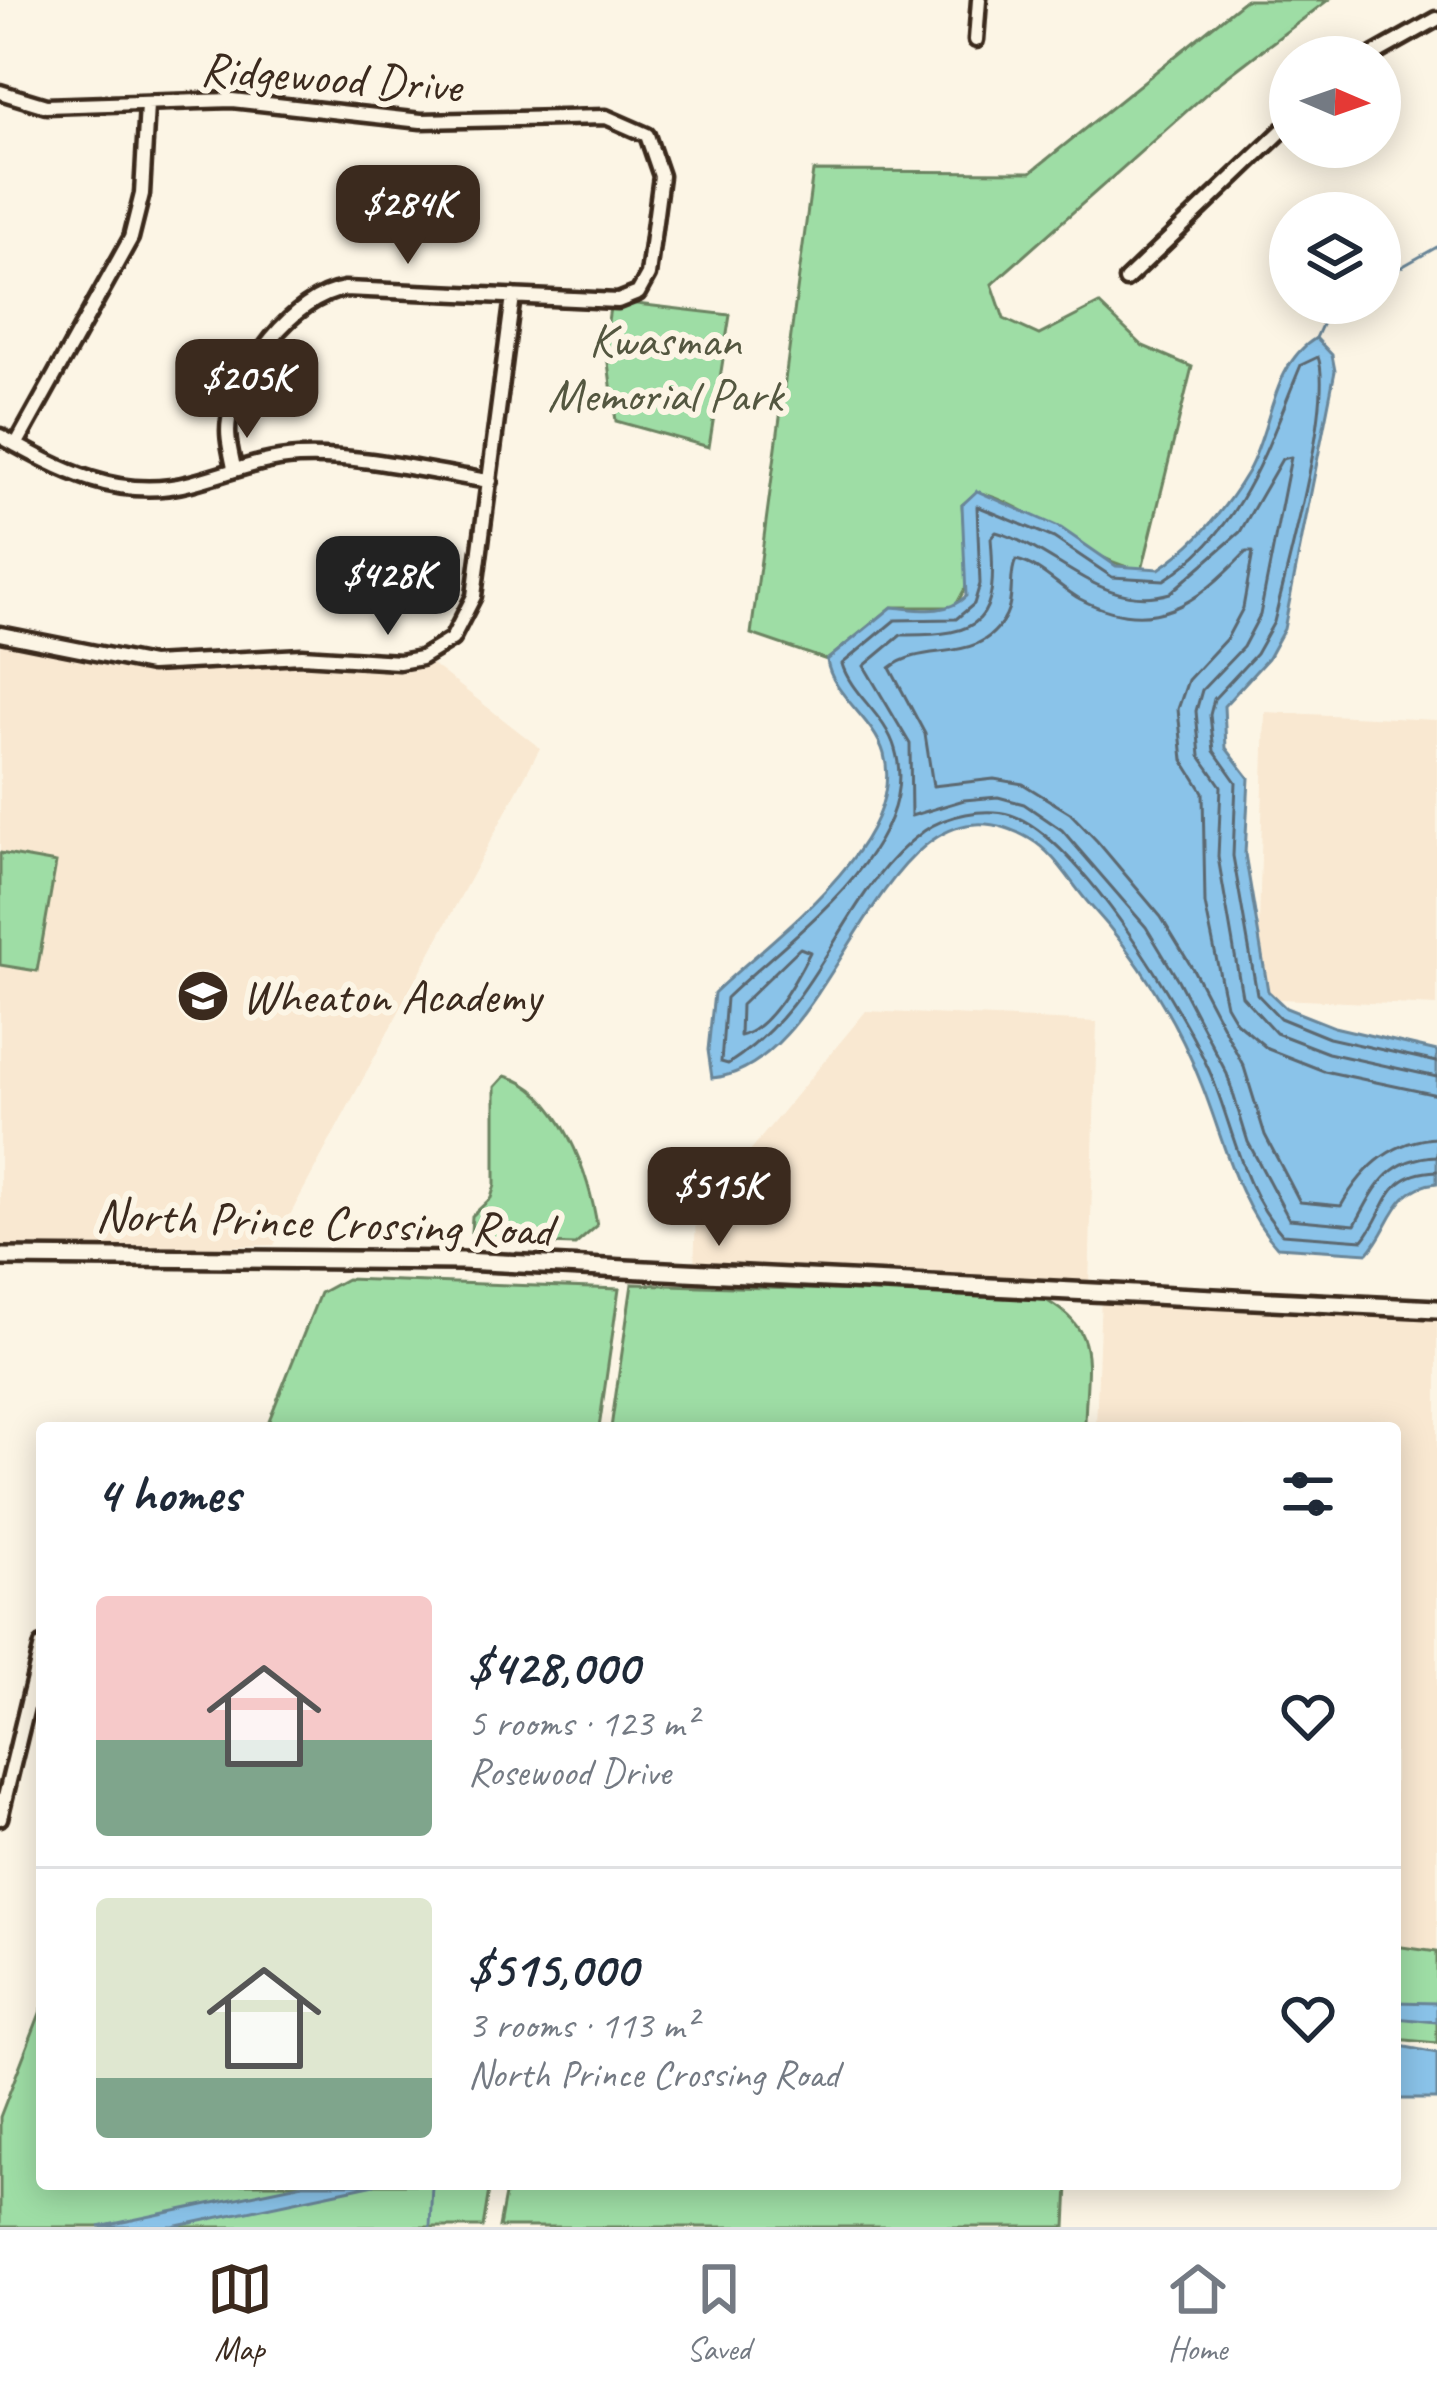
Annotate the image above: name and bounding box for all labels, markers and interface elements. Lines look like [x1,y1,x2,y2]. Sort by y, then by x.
north arrow [1269,36,1401,168]
map controls [1269,36,1401,324]
street label: Ridgewood Drive [199,38,467,116]
pin: $284K [324,165,492,267]
text: $284K [363,179,453,228]
button: layers [1269,192,1401,324]
park label: Kwasman Memorial Park [548,310,786,425]
pin: $205K [163,339,331,441]
text: $205K [202,353,292,402]
pin: $428K [304,536,472,638]
text: $428K [343,550,433,599]
place label: Wheaton Academy [242,966,545,1026]
school or university icon: Wheaton Academy [175,968,231,1024]
pin: $515K [635,1147,803,1249]
text: $515K [675,1161,763,1210]
street label: North Prince Crossing Road [95,1184,559,1260]
icon: filters [1275,1461,1341,1527]
text: 4 homes [96,1462,240,1526]
text: $428,000 [468,1635,639,1699]
icon: home [192,1644,336,1788]
icon: heart [1275,1683,1341,1749]
text: 5 rooms · 123 m² [468,1699,696,1748]
text: Rosewood Drive [468,1748,671,1797]
text: $515,000 [468,1937,637,2001]
icon: home [192,1946,336,2090]
icon: heart [1275,1985,1341,2051]
text: 3 rooms · 113 m² [468,2001,696,2050]
text: North Prince Crossing Road [468,2050,839,2099]
tab: Map [207,2256,273,2370]
tab: Saved [686,2256,752,2370]
tab: Home [1165,2256,1231,2370]

